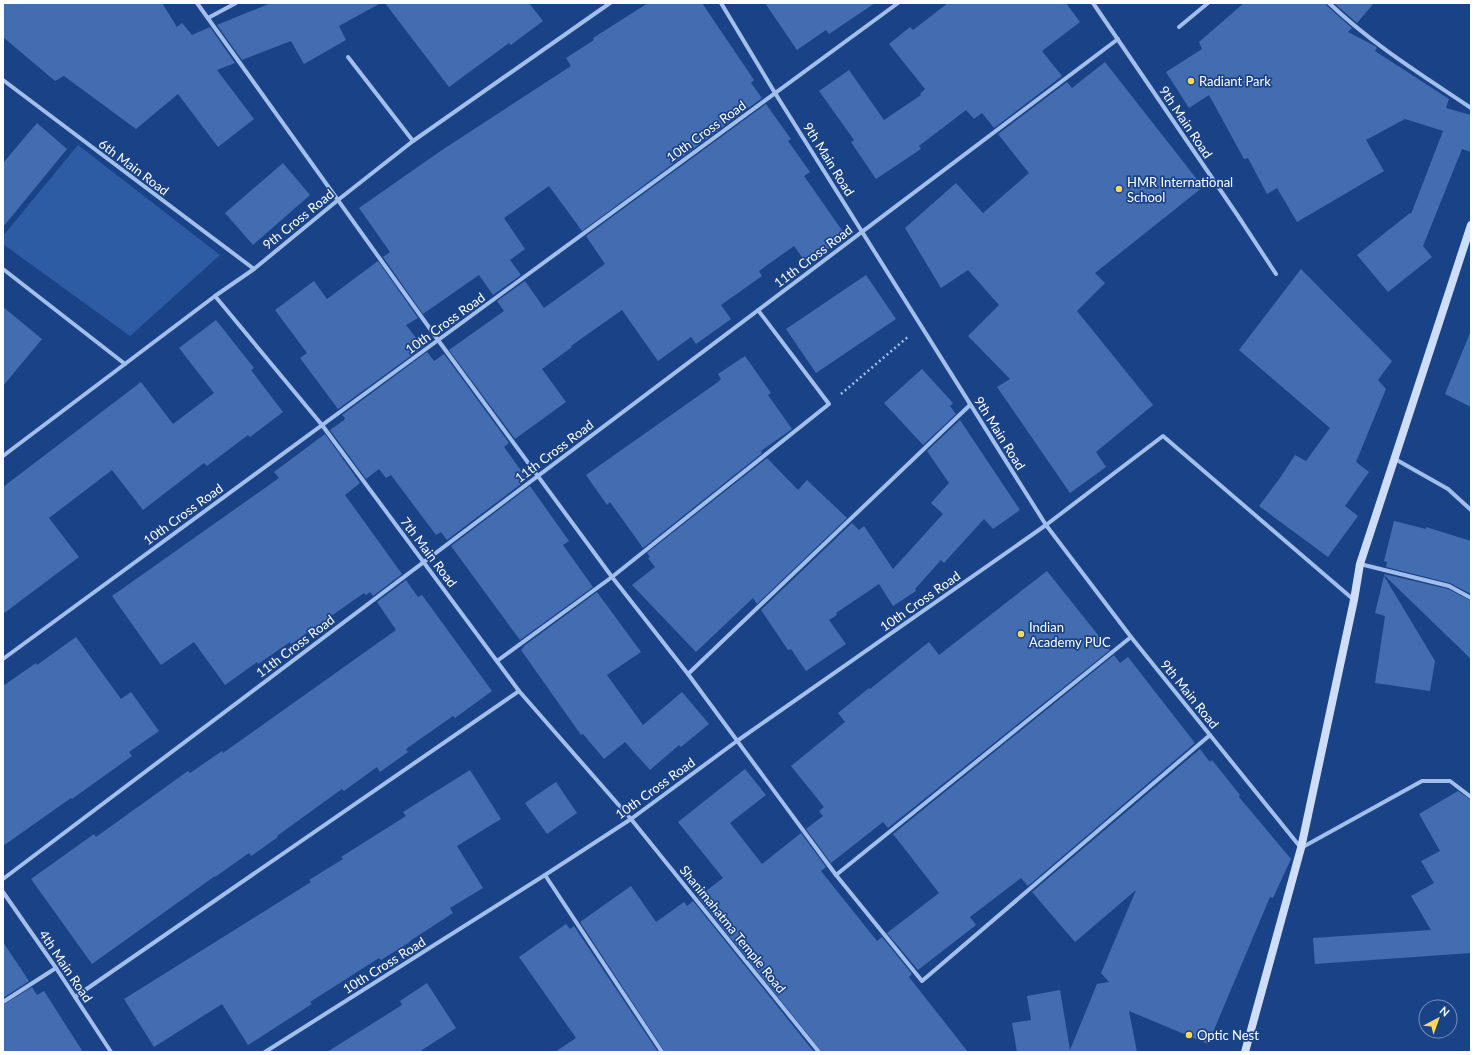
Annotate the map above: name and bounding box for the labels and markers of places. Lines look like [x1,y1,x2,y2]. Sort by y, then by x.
place label: Radiant Park [1199,73,1271,89]
marker: Radiant Park [1186,76,1196,86]
place label: HMR International School [1127,174,1233,205]
marker: HMR International School [1114,184,1124,194]
place label: Indian Academy PUC [1029,619,1111,650]
marker: Indian Academy PUC [1016,629,1026,639]
place label: Optic Nest [1197,1027,1259,1043]
marker: Optic Nest [1184,1030,1194,1040]

